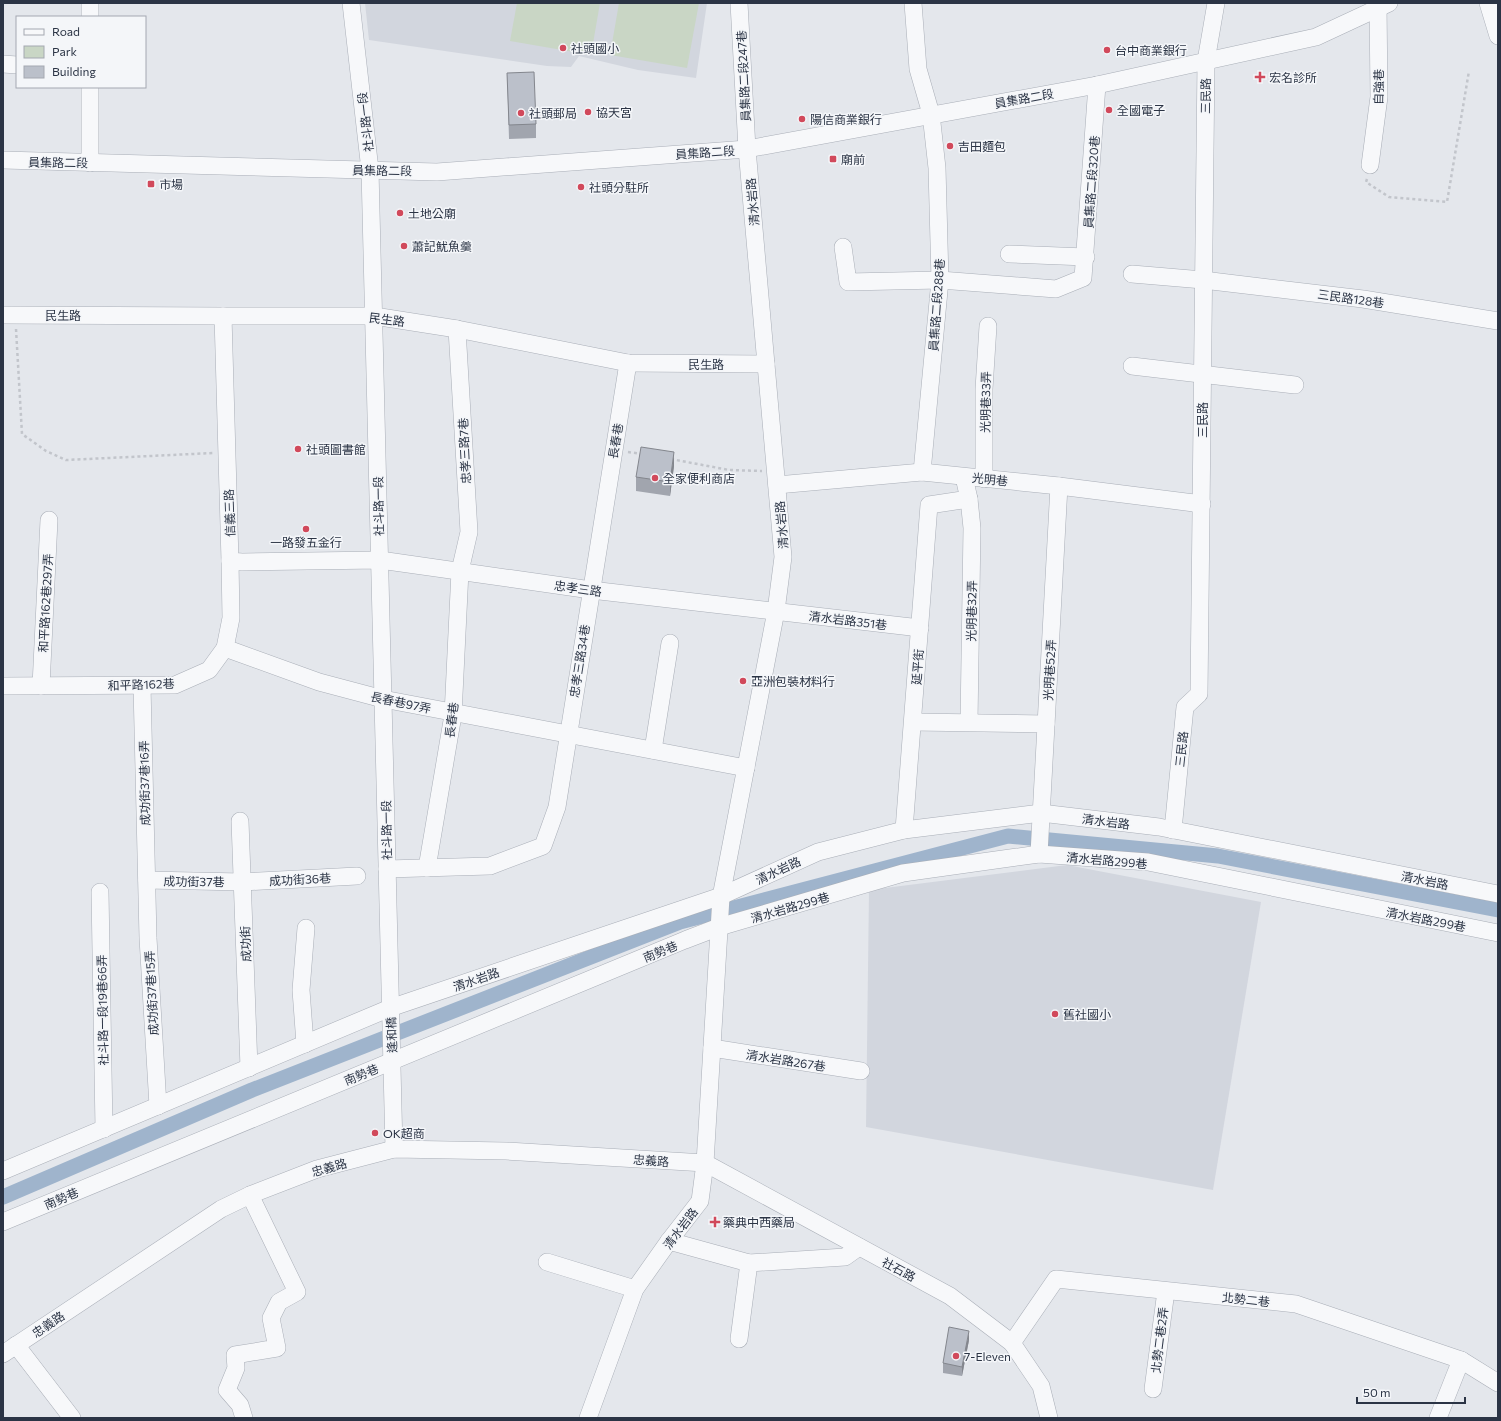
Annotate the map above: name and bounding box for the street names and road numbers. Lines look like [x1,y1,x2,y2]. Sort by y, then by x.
street label: 員集路二段247巷 [734,30,752,122]
street label: 自強巷 [1371,69,1385,105]
street label: 三民路 [1198,78,1212,114]
street label: 員集路二段 [993,86,1055,110]
street label: 社斗路一段 [354,91,376,153]
street label: 員集路二段320巷 [1081,135,1101,229]
street label: 員集路二段 [675,143,735,161]
street label: 員集路二段 [28,154,88,170]
street label: 員集路二段 [352,162,412,178]
street label: 清水岩路 [743,177,761,227]
street label: 員集路二段288巷 [926,258,946,352]
street label: 三民路128巷 [1317,286,1385,310]
street label: 民生路 [45,308,81,322]
street label: 民生路 [368,310,406,328]
street label: 民生路 [688,357,724,371]
street label: 光明巷33弄 [977,371,993,433]
street label: 三民路 [1195,402,1209,438]
street label: 忠孝三路7巷 [455,418,473,484]
street label: 長春巷 [605,422,625,460]
street label: 光明巷 [971,470,1009,488]
street label: 社斗路一段 [370,476,386,536]
street label: 信義三路 [221,489,237,537]
street label: 清水岩路 [772,500,790,550]
street label: 和平路162巷297弄 [35,553,55,653]
street label: 忠孝三路 [553,578,603,598]
street label: 光明巷32弄 [963,580,979,642]
street label: 清水岩路351巷 [808,608,888,632]
street label: 忠孝三路34巷 [566,623,592,699]
street label: 光明巷52弄 [1040,639,1058,701]
street label: 延平街 [909,649,925,685]
street label: 和平路162巷 [107,676,175,692]
street label: 長春巷97弄 [369,689,433,715]
street label: 長春巷 [442,701,460,739]
street label: 三民路 [1172,730,1190,768]
street label: 成功街37巷16弄 [136,740,152,826]
street label: 社斗路一段 [378,800,394,860]
street label: 清水岩路 [1081,811,1131,831]
street label: 清水岩路299巷 [1066,849,1148,871]
street label: 清水岩路 [753,854,803,886]
street label: 清水岩路 [1400,869,1450,891]
street label: 成功街36巷 [269,870,331,888]
street label: 成功街37巷 [163,873,225,889]
street label: 清水岩路299巷 [749,889,831,925]
street label: 清水岩路299巷 [1385,904,1467,934]
street label: 成功街 [237,926,253,962]
street label: 南勢巷 [641,938,679,964]
street label: 成功街37巷15弄 [142,950,160,1036]
street label: 社斗路一段19巷66弄 [94,954,110,1066]
street label: 清水岩路 [451,965,501,993]
street label: 逢和橋 [383,1017,399,1053]
street label: 清水岩路267巷 [745,1047,827,1073]
street label: 南勢巷 [342,1061,380,1087]
street label: 忠義路 [633,1152,669,1168]
street label: 忠義路 [310,1155,348,1179]
street label: 南勢巷 [42,1185,80,1211]
street label: 清水岩路 [660,1205,700,1251]
street label: 社石路 [880,1254,918,1284]
street label: 北勢二巷 [1221,1290,1271,1308]
street label: 北勢二巷2弄 [1148,1306,1170,1374]
street label: 忠義路 [29,1308,67,1340]

